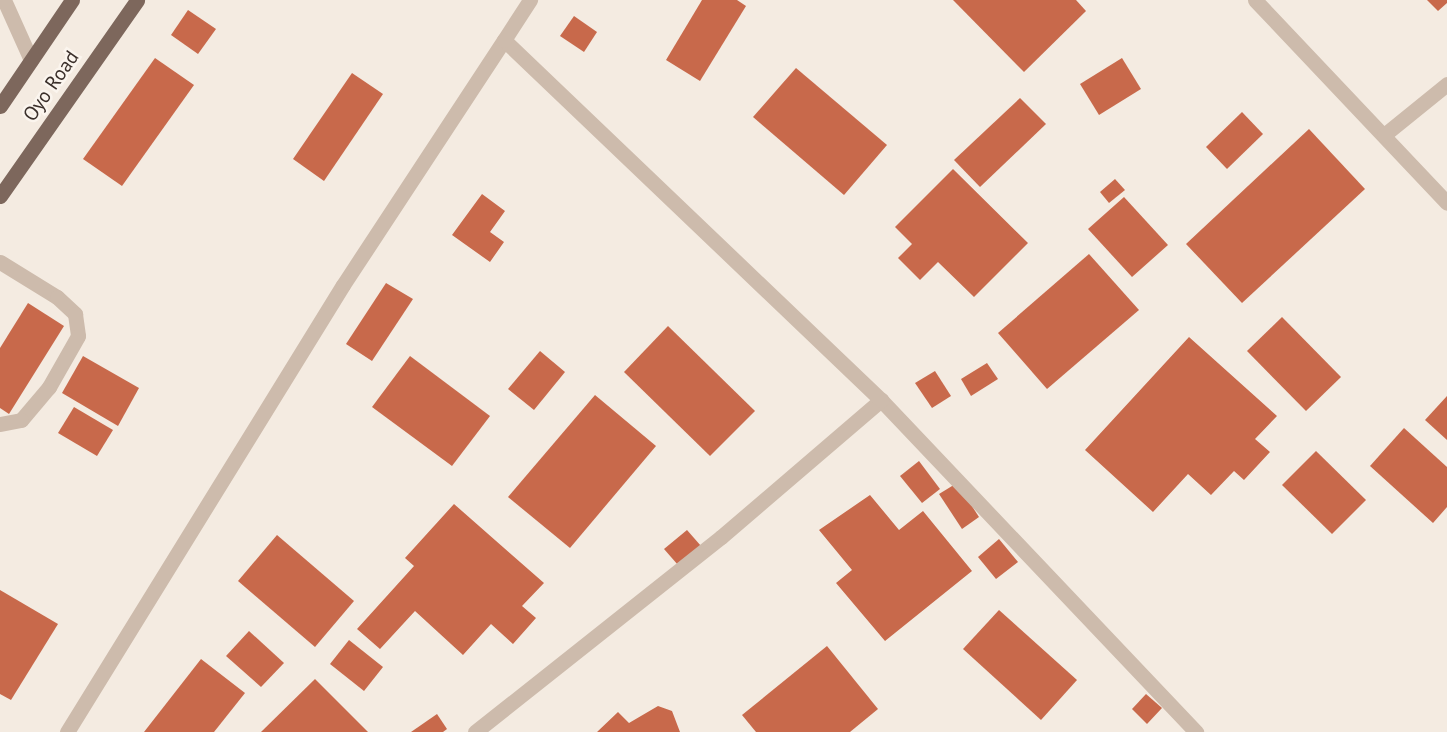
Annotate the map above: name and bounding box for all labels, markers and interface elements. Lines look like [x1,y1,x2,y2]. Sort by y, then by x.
street label: Oyo Road [18,46,84,126]

